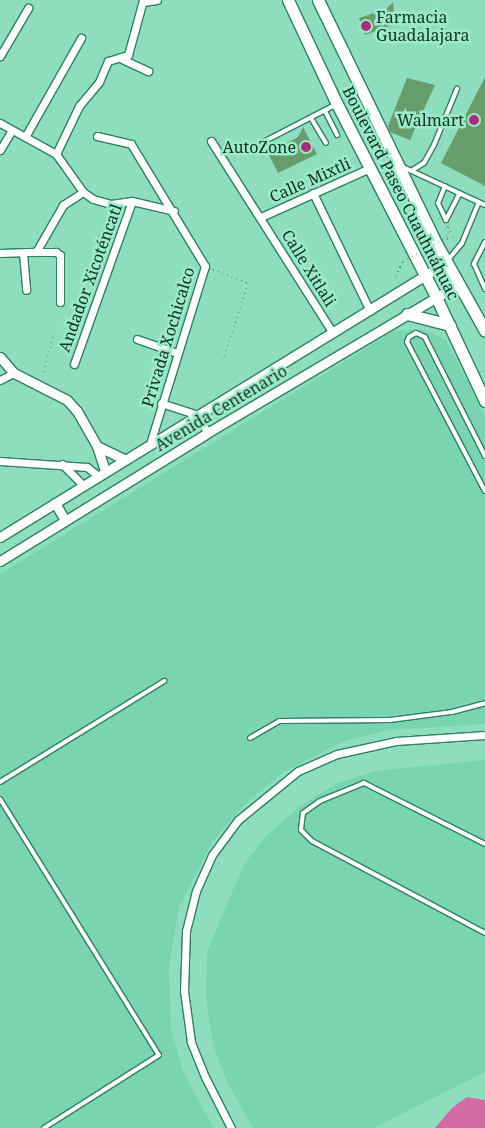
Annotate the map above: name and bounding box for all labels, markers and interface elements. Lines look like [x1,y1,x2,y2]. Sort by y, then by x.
place label: Farmacia Guadalajara [376,7,469,45]
marker: Farmacia Guadalajara [360,20,372,32]
street label: Boulevard Paseo Cuauhnáhuac [339,83,463,303]
place label: Walmart [397,110,464,130]
marker: Walmart [468,114,480,126]
place label: AutoZone [222,137,296,157]
marker: AutoZone [300,141,312,153]
street label: Calle Mixtli [267,154,353,206]
street label: Andador Xicoténcatl [54,201,126,355]
street label: Calle Xitlali [278,226,340,310]
street label: Privada Xochicalco [138,265,198,409]
street label: Avenida Centenario [151,361,291,455]

